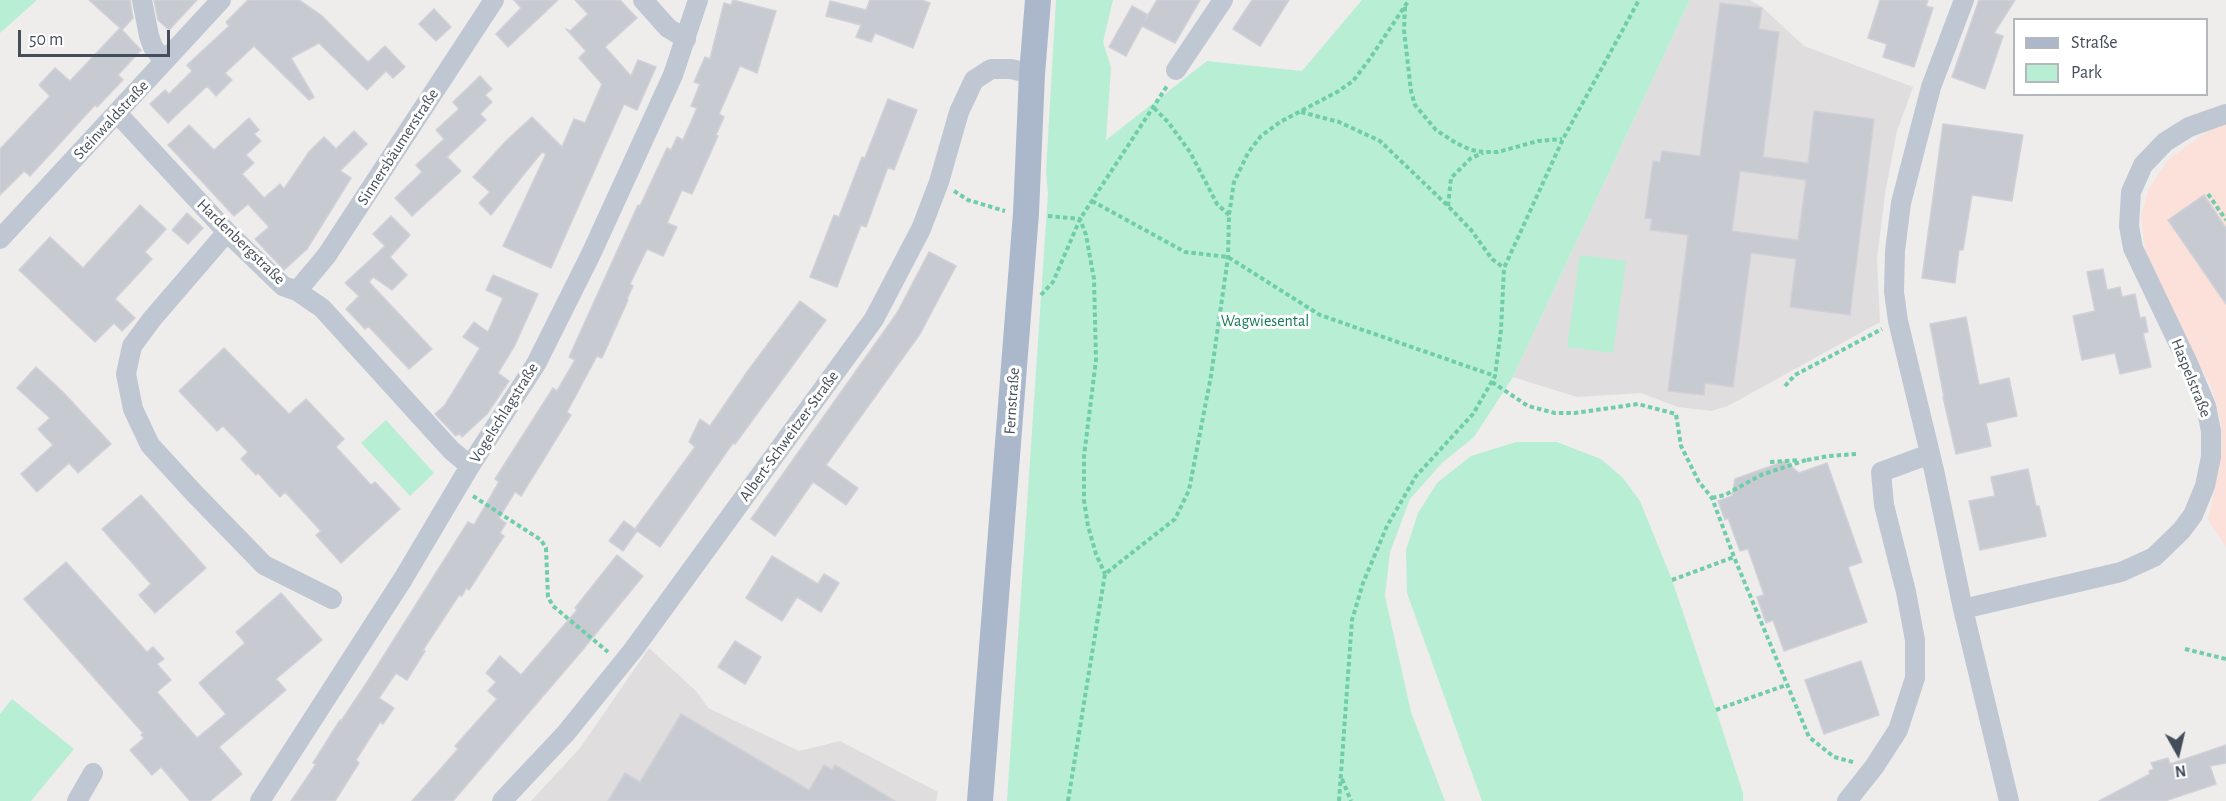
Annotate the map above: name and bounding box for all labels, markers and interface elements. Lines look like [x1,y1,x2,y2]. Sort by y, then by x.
scale bar [21,18,172,56]
legend [2013,18,2208,96]
text: 50 m [29,31,63,49]
text: Straße [2071,34,2117,52]
text: Park [2071,64,2102,82]
street label: Steinwaldstraße [69,76,153,164]
street label: Sinnersbäumerstraße [353,85,443,209]
street label: Hardenbergstraße [193,195,289,289]
park label: Wagwiesental [1221,311,1309,331]
street label: Haspelstraße [2167,336,2215,420]
street label: Vogelschlagstraße [466,359,542,467]
street label: Albert-Schweitzer-Straße [735,367,843,505]
street label: Fernstraße [1000,367,1024,435]
north arrow [2148,723,2208,783]
text: N [2174,762,2187,780]

